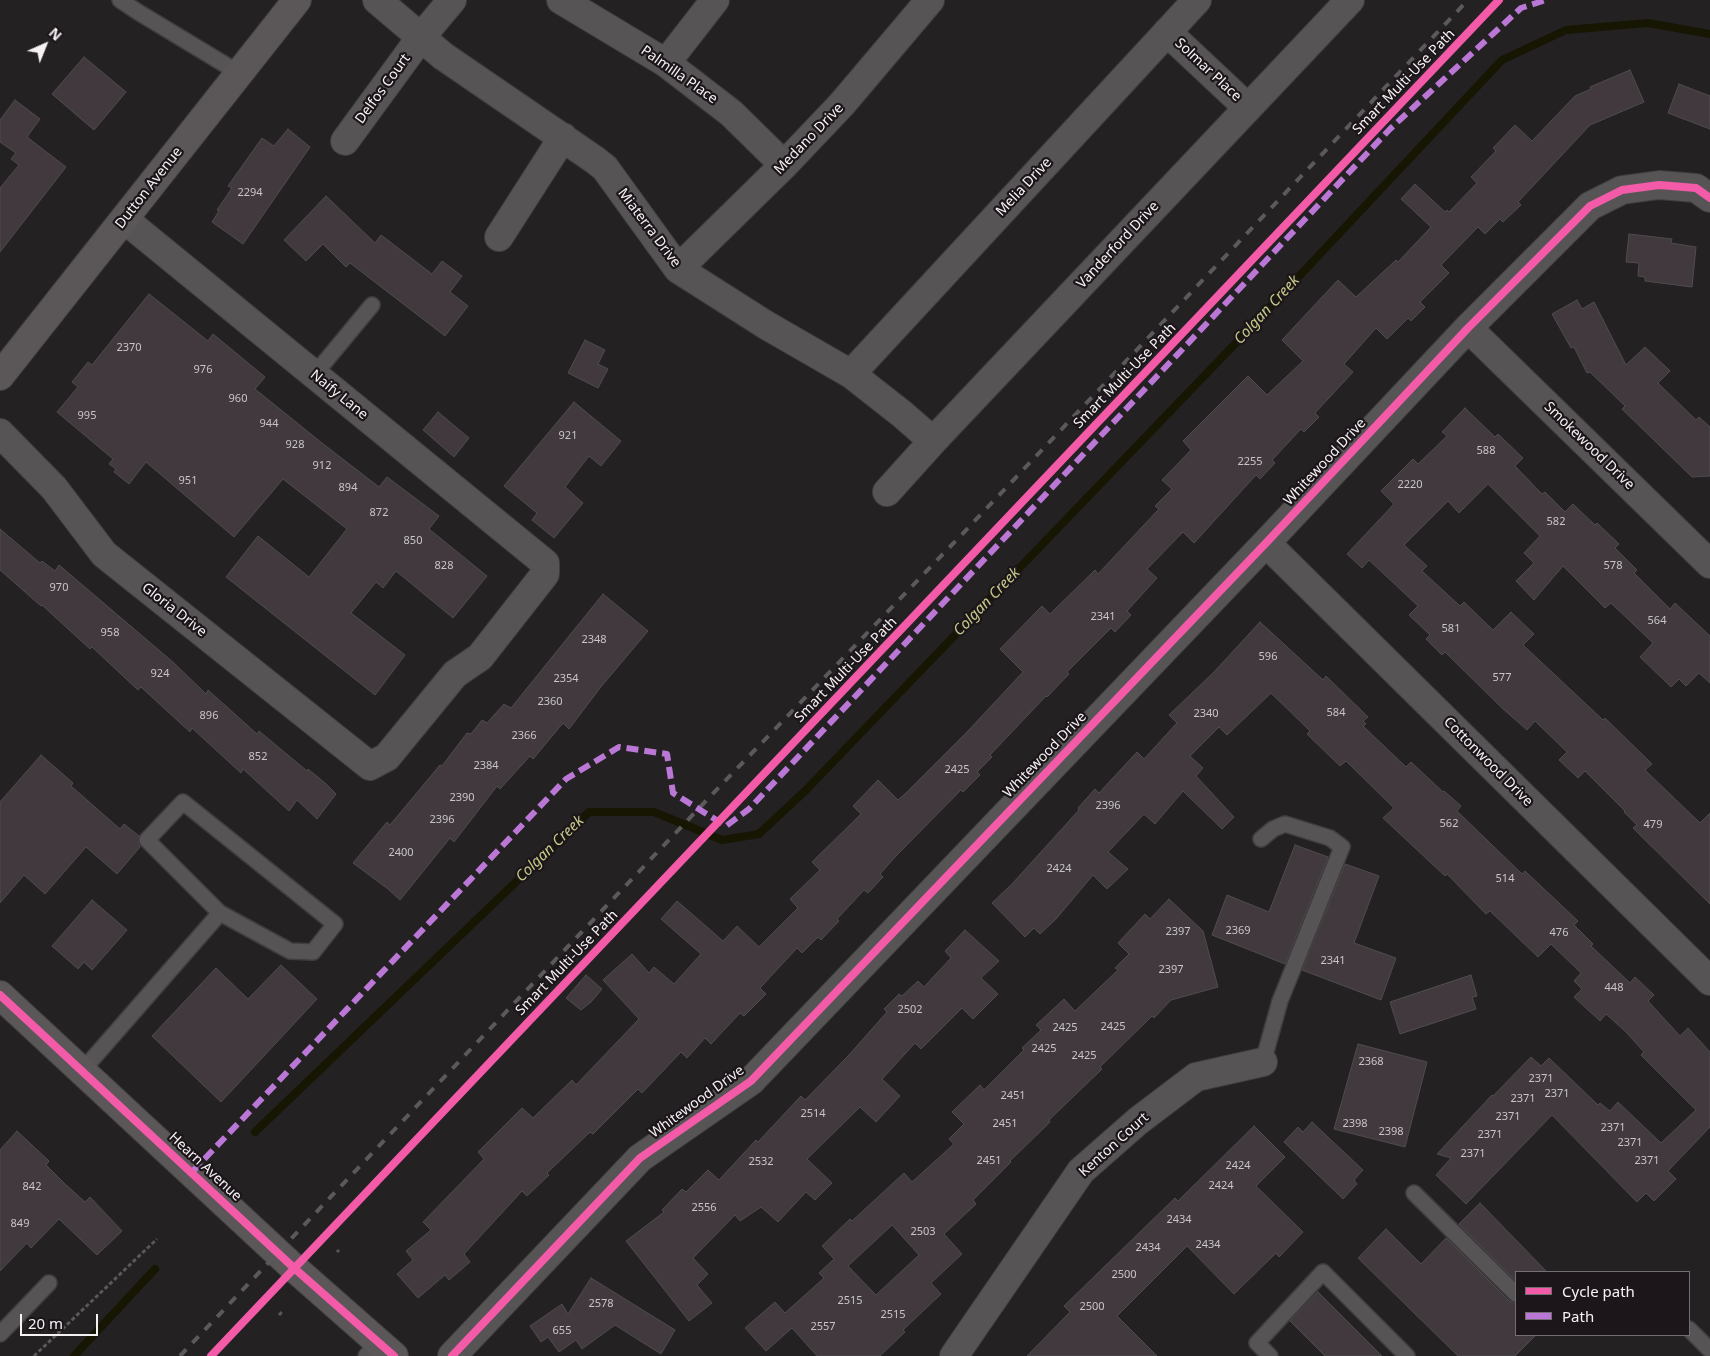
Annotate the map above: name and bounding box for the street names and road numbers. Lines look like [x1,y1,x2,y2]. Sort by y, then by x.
street label: Smart Multi-Use Path [1349,26,1459,138]
street label: Solmar Place [1171,35,1245,105]
street label: Palmilla Place [637,42,721,108]
street label: Delfos Court [352,51,414,127]
street label: Medano Drive [771,100,847,178]
street label: Dutton Avenue [112,144,186,232]
street label: Melia Drive [993,154,1055,220]
street label: Miaterra Drive [614,185,684,271]
street label: Vanderford Drive [1073,198,1163,292]
street label: Smart Multi-Use Path [1070,320,1180,432]
street label: Naify Lane [307,367,371,423]
street label: Smokewood Drive [1540,399,1638,493]
street label: Whitewood Drive [1280,415,1370,509]
street label: Gloria Drive [138,579,210,641]
street label: Smart Multi-Use Path [791,614,901,726]
street label: Whitewood Drive [1000,709,1090,801]
street label: Cottonwood Drive [1440,714,1536,810]
street label: Smart Multi-Use Path [512,907,622,1019]
street label: Whitewood Drive [646,1062,748,1142]
street label: Kenton Court [1076,1109,1152,1181]
street label: Hearn Avenue [165,1129,245,1205]

